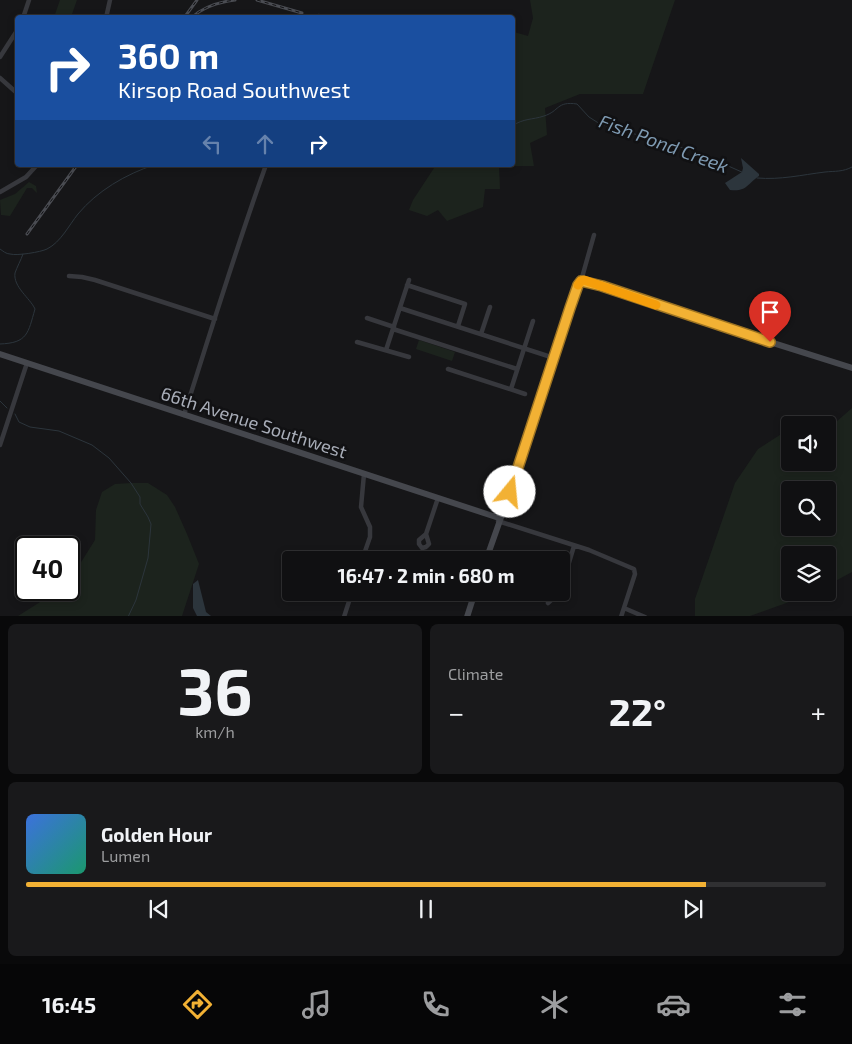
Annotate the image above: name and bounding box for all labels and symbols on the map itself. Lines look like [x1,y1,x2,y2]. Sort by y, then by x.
water label: Fish Pond Creek [596,109,732,177]
pin [749,291,791,342]
street label: 66th Avenue Southwest [158,382,350,463]
position arrow [483,465,535,517]
speed limit sign: 40 [15,536,80,601]

